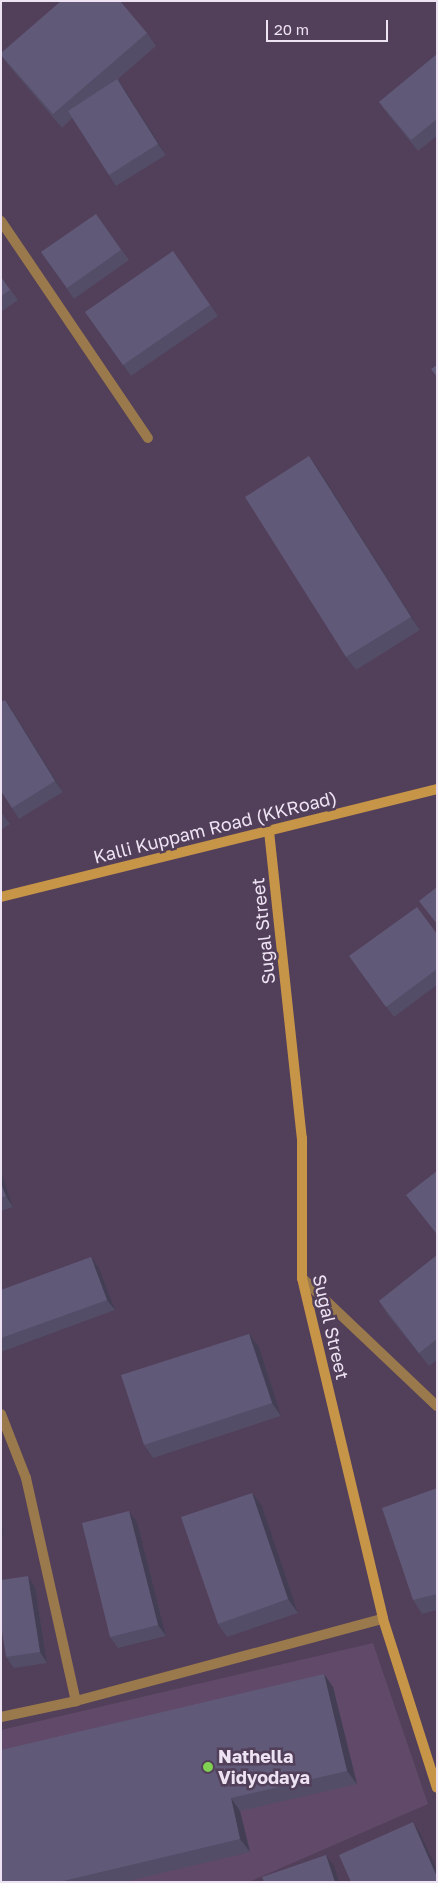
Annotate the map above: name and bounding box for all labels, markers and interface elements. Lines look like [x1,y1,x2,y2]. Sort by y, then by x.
scale bar [268,10,390,42]
text: 20 m [274,20,309,38]
street label: Kalli Kuppam Road (KKRoad) [91,786,339,868]
street label: Sugal Street [247,877,279,985]
street label: Sugal Street [308,1272,354,1382]
place label: Nathella Vidyodaya [218,1746,310,1788]
marker: Nathella Vidyodaya [202,1761,214,1773]

